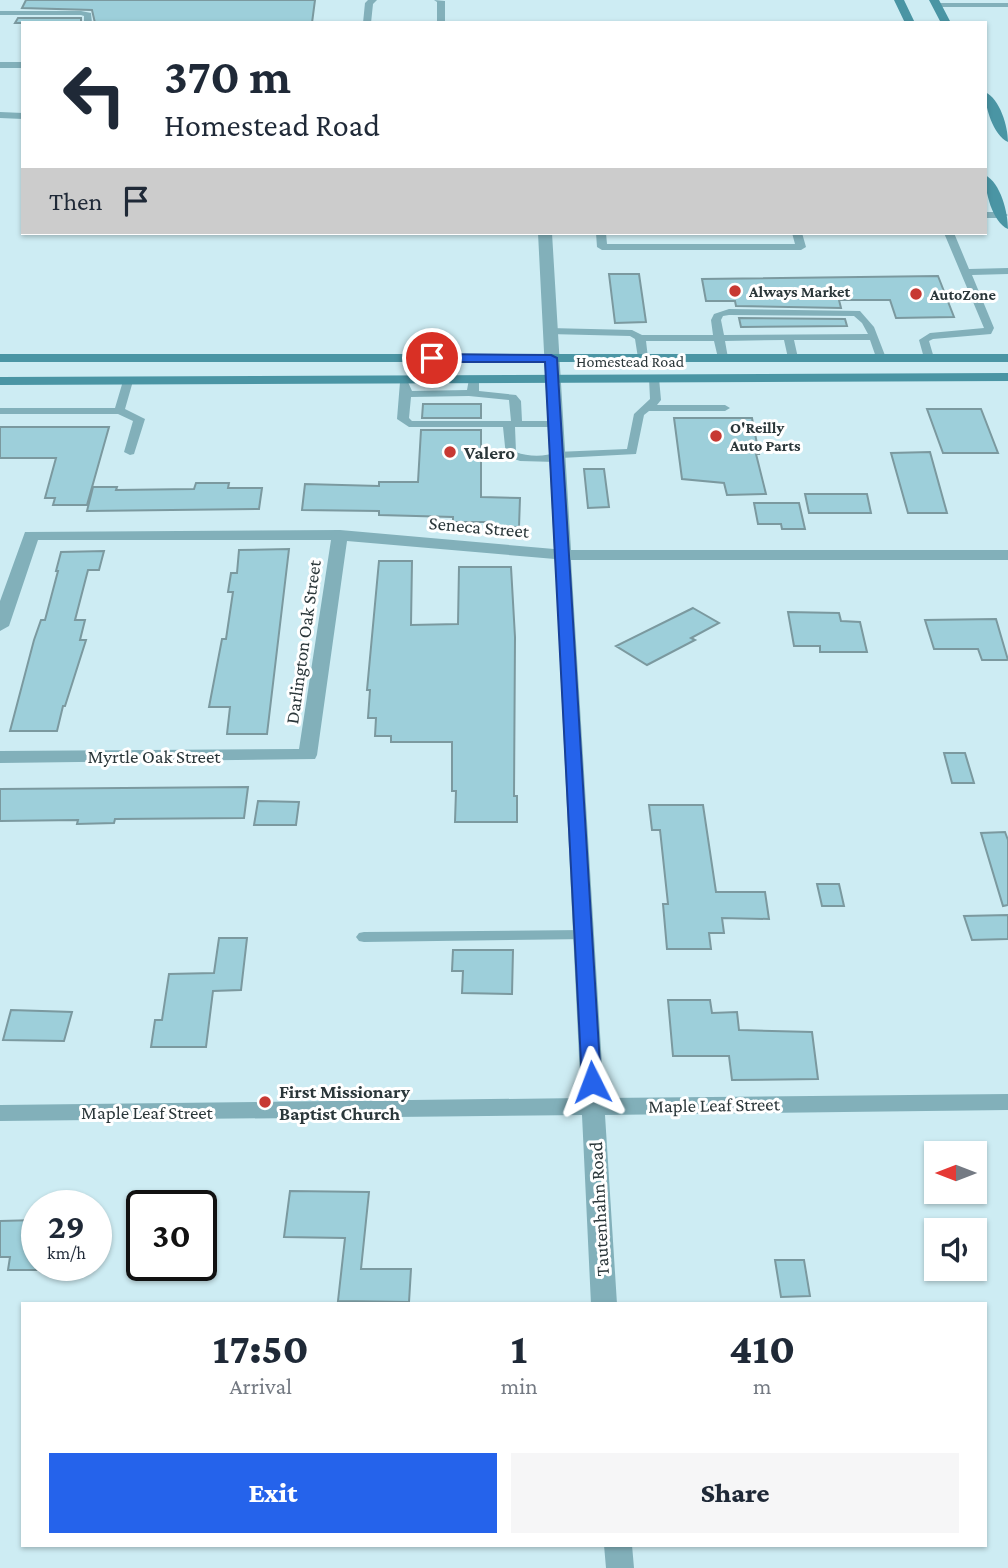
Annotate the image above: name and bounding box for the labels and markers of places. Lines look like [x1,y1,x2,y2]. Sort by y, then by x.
marker: Always Market [727,283,743,299]
place label: Always Market [748,283,851,300]
marker: AutoZone [908,286,924,302]
place label: AutoZone [929,286,996,303]
pin [402,328,462,388]
place label: O'Reilly Auto Parts [729,419,801,454]
marker: O'Reilly Auto Parts [708,428,724,444]
place label: Valero [463,442,515,463]
marker: Valero [442,444,458,460]
place label: First Missionary Baptist Church [279,1081,411,1124]
marker: First Missionary Baptist Church [257,1094,273,1110]

